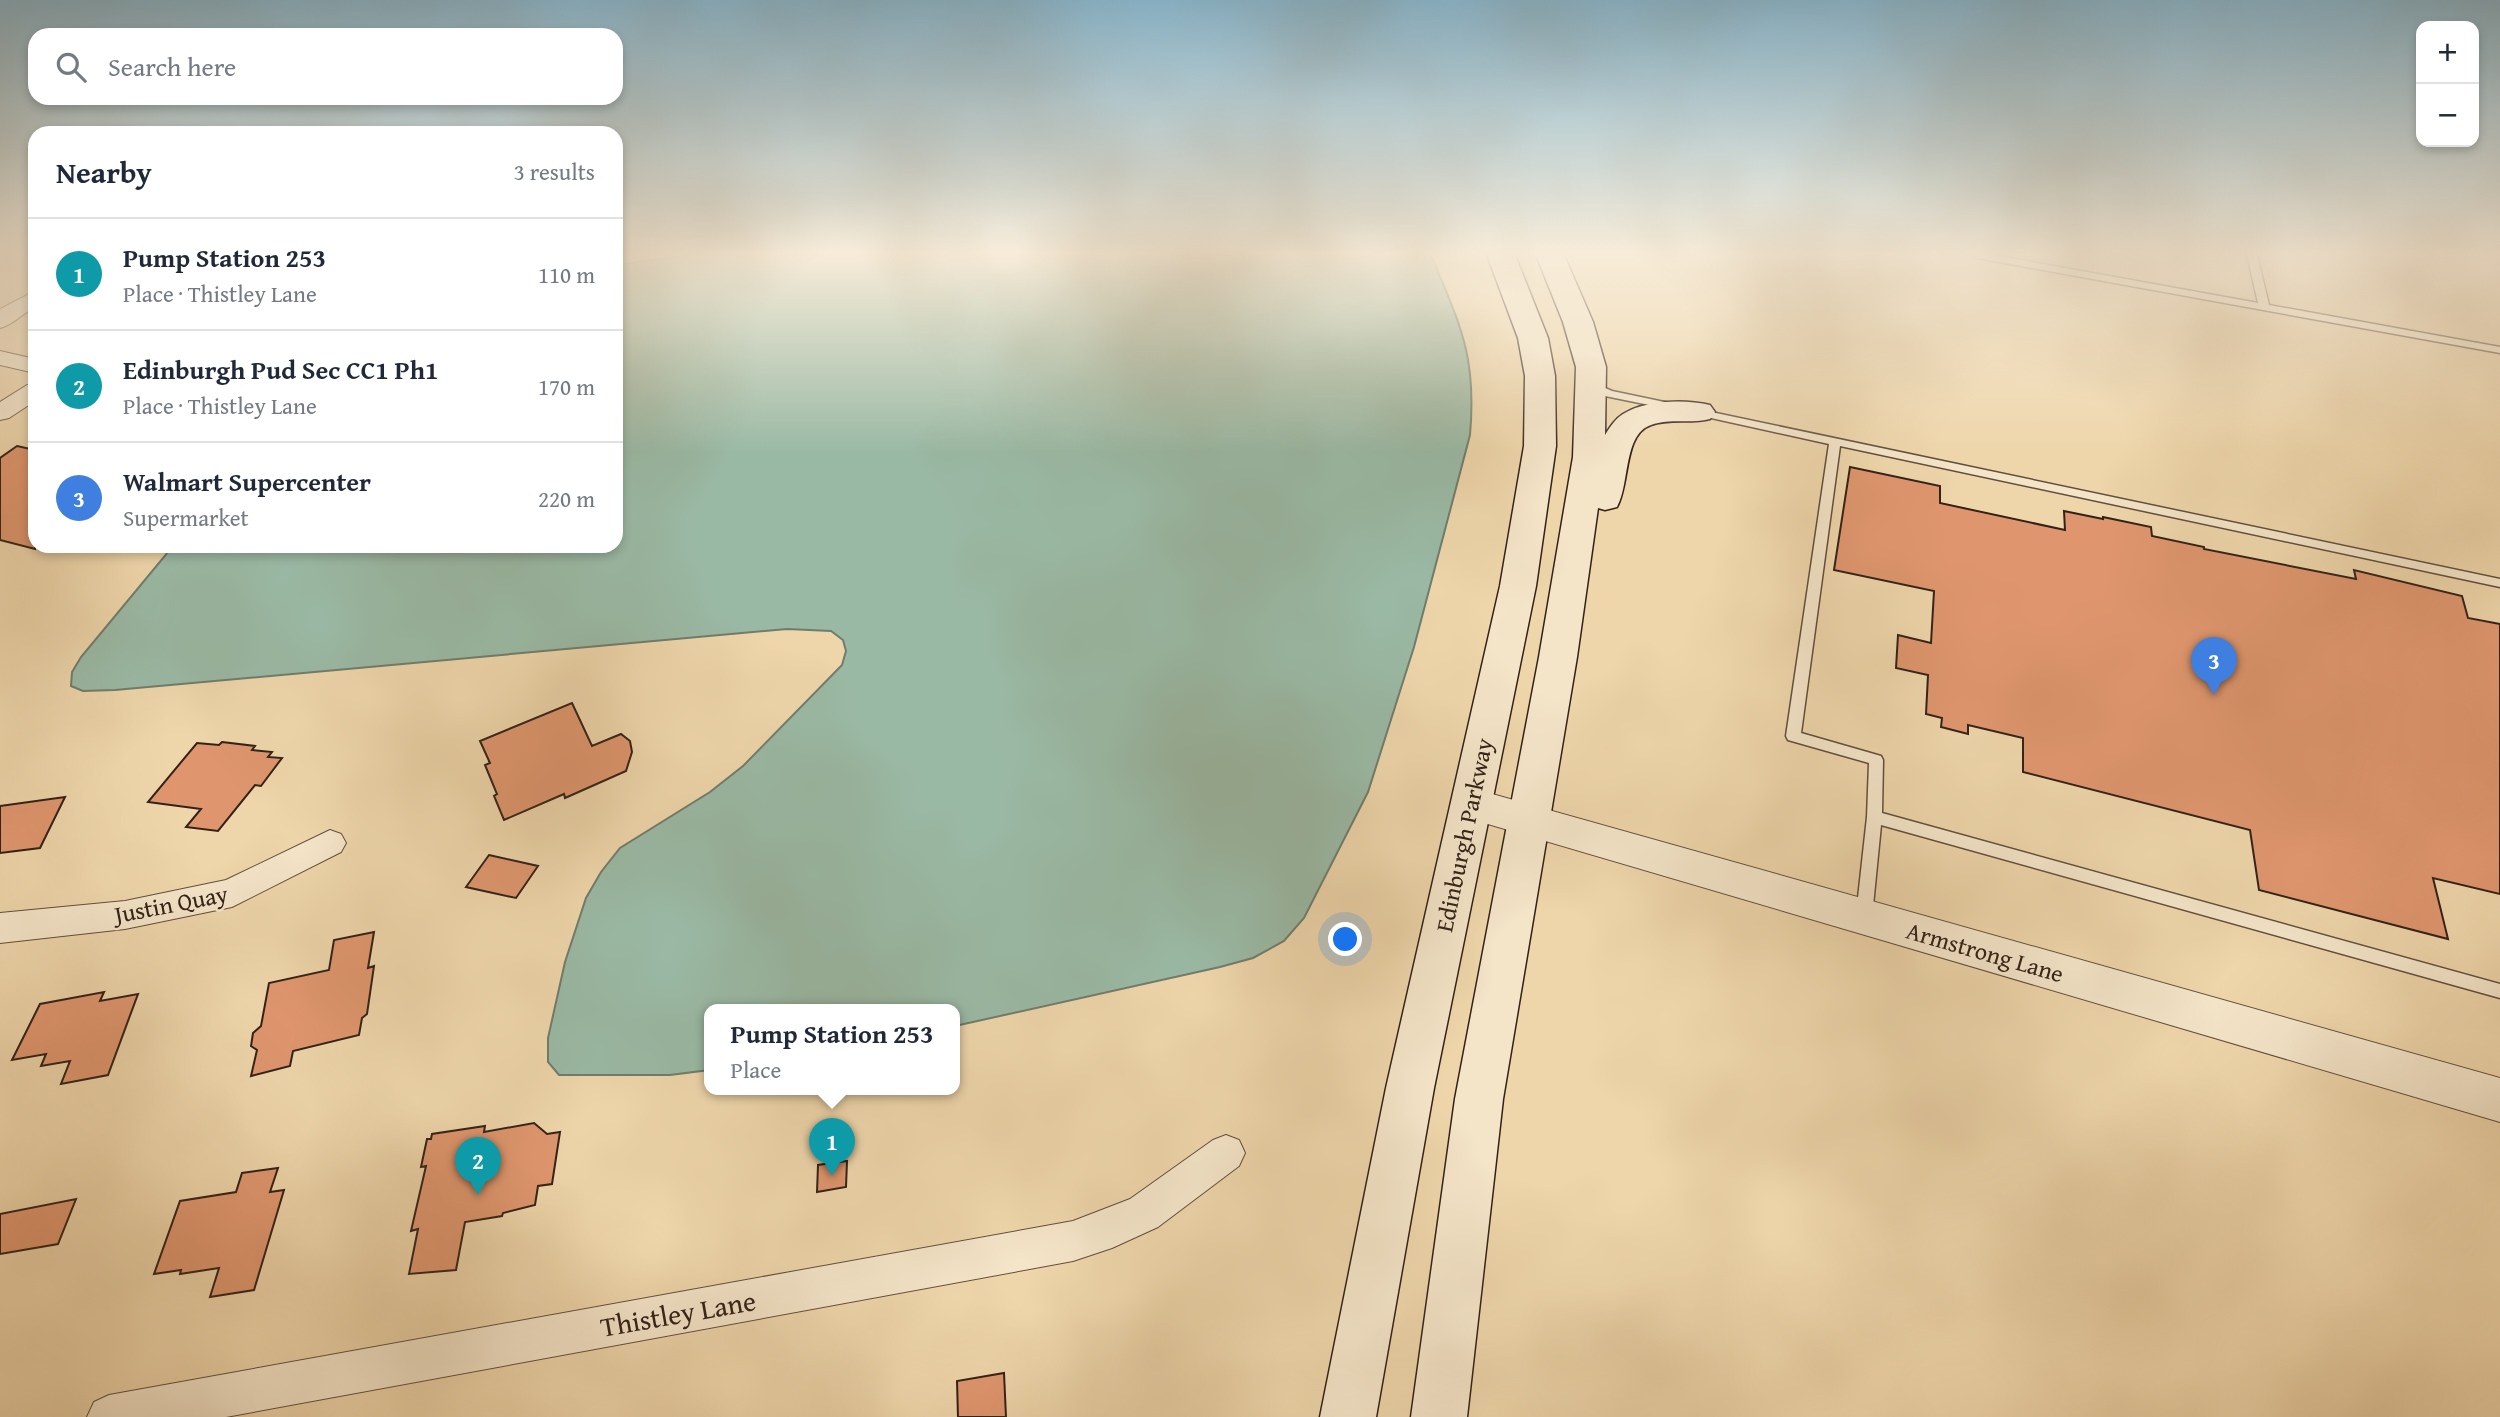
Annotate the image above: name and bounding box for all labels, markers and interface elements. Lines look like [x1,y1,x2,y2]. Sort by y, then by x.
map controls [2416,21,2479,147]
button: + [2416,21,2479,84]
search box [28,28,623,105]
text: Search here [108,47,236,86]
icon: search [52,48,90,86]
button: − [2416,84,2479,147]
text: Nearby [56,150,152,194]
text: 3 results [514,155,595,188]
text: Pump Station 253 [123,238,326,277]
text: 1 [73,258,85,291]
text: 110 m [538,258,595,291]
text: Place · Thistley Lane [123,277,317,310]
text: Edinburgh Pud Sec CC1 Ph1 [123,350,439,389]
text: 2 [73,370,85,403]
text: 170 m [538,370,595,403]
text: Place · Thistley Lane [123,389,317,422]
text: Walmart Supercenter [123,462,371,501]
text: 3 [73,482,85,515]
text: 220 m [538,482,595,515]
text: Supermarket [123,501,249,534]
pin: 3 [2191,637,2237,695]
street label: Edinburgh Parkway [1426,735,1502,935]
street label: Justin Quay [108,876,231,933]
street label: Armstrong Lane [1902,913,2068,991]
your location [1328,922,1362,956]
popup [704,1004,960,1095]
text: Pump Station 253 [731,1014,933,1053]
text: Place [731,1053,781,1086]
pin: 1 [809,1118,855,1176]
pin: 2 [455,1137,501,1195]
street label: Thistley Lane [597,1279,759,1347]

